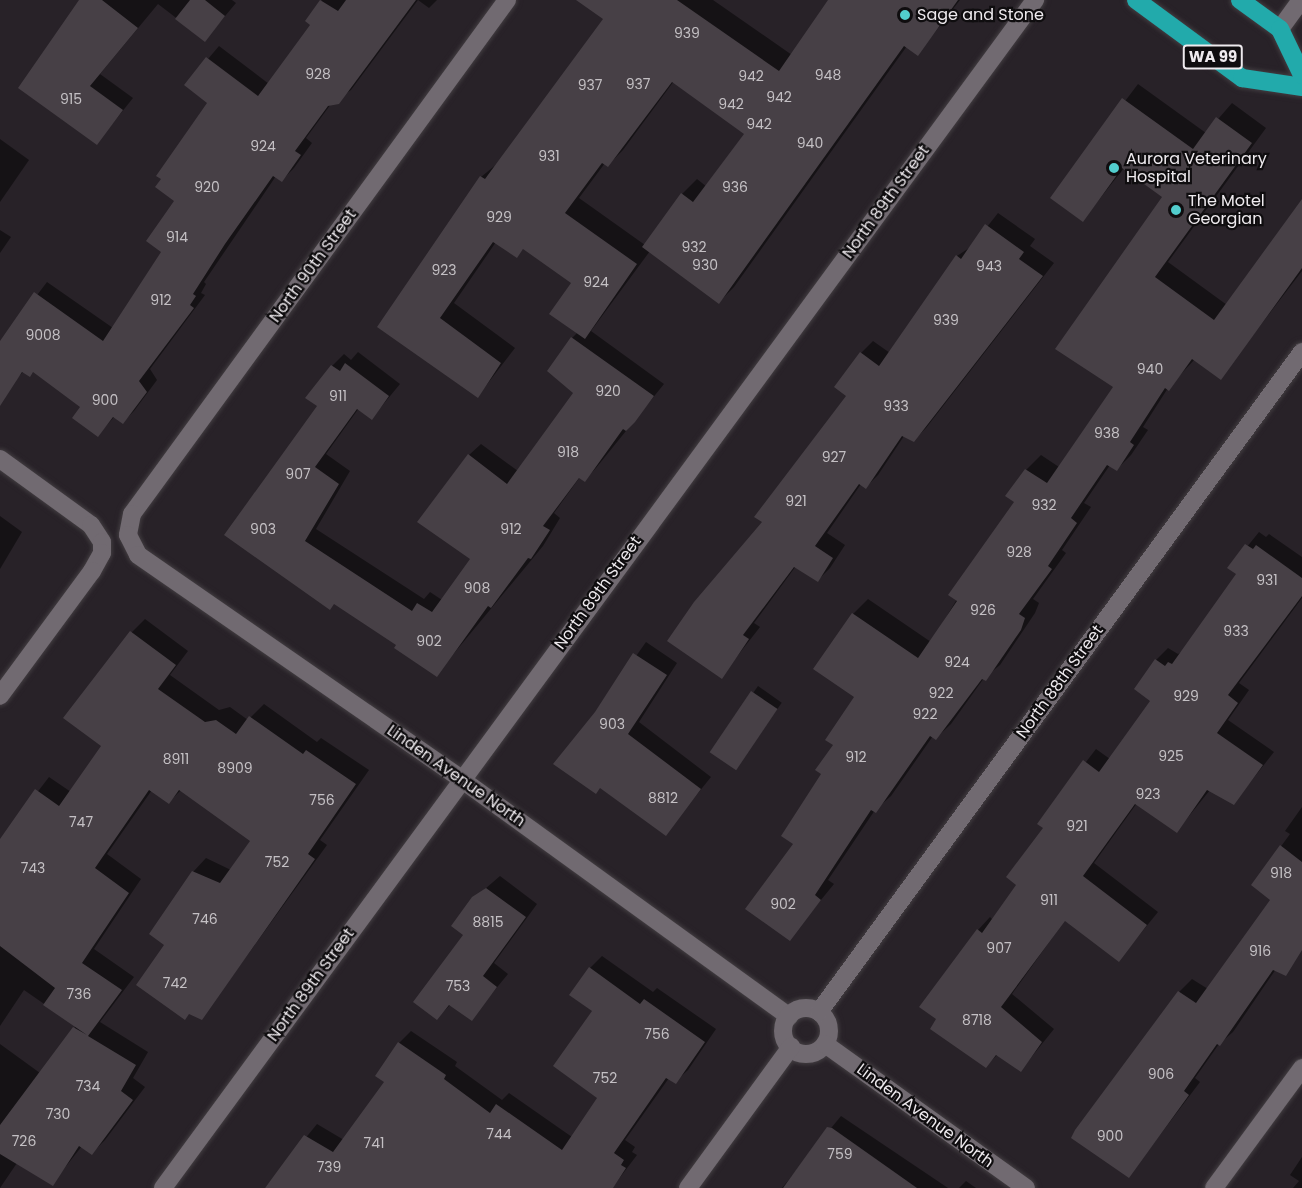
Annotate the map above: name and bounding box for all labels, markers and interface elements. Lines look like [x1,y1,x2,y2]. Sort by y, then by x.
place label: Sage and Stone [917,5,1044,25]
marker: Sage and Stone [898,8,912,22]
house number: 939 [674,25,700,41]
road number: WA 99 [1182,45,1244,69]
house number: 928 [305,66,331,82]
house number: 948 [815,67,841,83]
house number: 942 [738,68,764,84]
house number: 937 [626,76,650,92]
house number: 937 [578,77,602,93]
house number: 942 [766,89,792,105]
house number: 915 [60,91,82,107]
house number: 942 [718,96,744,112]
house number: 942 [746,116,772,132]
house number: 940 [797,135,823,151]
house number: 924 [250,138,276,154]
street label: North 89th Street [839,142,933,262]
house number: 931 [538,148,560,164]
place label: Aurora Veterinary Hospital [1126,149,1267,187]
marker: Aurora Veterinary Hospital [1107,161,1121,175]
house number: 920 [194,179,220,195]
house number: 936 [722,179,748,195]
place label: The Motel Georgian [1188,191,1265,229]
marker: The Motel Georgian [1169,203,1183,217]
street label: North 90th Street [266,206,360,326]
house number: 929 [486,209,512,225]
house number: 914 [166,229,188,245]
house number: 932 [681,239,707,255]
house number: 930 [692,257,718,273]
house number: 943 [976,258,1002,274]
house number: 923 [431,262,457,278]
house number: 924 [583,274,609,290]
house number: 912 [150,292,172,308]
house number: 939 [933,312,959,328]
house number: 9008 [25,327,61,343]
house number: 940 [1137,361,1163,377]
house number: 920 [595,383,621,399]
house number: 911 [329,388,347,404]
house number: 900 [92,392,118,408]
house number: 933 [883,398,909,414]
house number: 938 [1094,425,1120,441]
house number: 918 [557,444,579,460]
house number: 927 [822,449,846,465]
house number: 907 [285,466,311,482]
house number: 921 [785,493,807,509]
house number: 932 [1031,497,1057,513]
house number: 903 [250,521,276,537]
house number: 912 [500,521,522,537]
street label: North 89th Street [551,533,645,653]
house number: 928 [1006,544,1032,560]
house number: 931 [1256,572,1278,588]
house number: 908 [464,580,490,596]
house number: 926 [970,602,996,618]
street label: North 88th Street [1013,622,1107,742]
house number: 933 [1223,623,1249,639]
house number: 902 [416,633,442,649]
house number: 924 [944,654,970,670]
house number: 922 [929,685,953,701]
house number: 929 [1173,688,1199,704]
house number: 922 [913,706,937,722]
house number: 903 [599,716,625,732]
street label: Linden Avenue North [383,721,529,831]
house number: 925 [1158,748,1184,764]
house number: 912 [845,749,867,765]
house number: 8911 [163,751,189,767]
house number: 8909 [217,760,253,776]
house number: 923 [1135,786,1161,802]
house number: 8812 [648,790,678,806]
house number: 756 [309,792,335,808]
house number: 747 [69,814,93,830]
house number: 921 [1066,818,1088,834]
house number: 752 [265,854,289,870]
house number: 743 [21,860,45,876]
house number: 918 [1270,865,1292,881]
house number: 911 [1040,892,1058,908]
house number: 902 [770,896,796,912]
house number: 746 [192,911,218,927]
house number: 8815 [473,914,503,930]
street label: North 89th Street [264,925,358,1045]
house number: 907 [986,940,1012,956]
house number: 916 [1249,943,1271,959]
house number: 742 [163,975,187,991]
house number: 753 [446,978,470,994]
house number: 736 [67,986,91,1002]
house number: 8718 [962,1012,992,1028]
house number: 756 [644,1026,670,1042]
street label: Linden Avenue North [853,1060,997,1172]
house number: 906 [1148,1066,1174,1082]
house number: 752 [593,1070,617,1086]
house number: 734 [76,1078,100,1094]
house number: 730 [46,1106,70,1122]
house number: 744 [486,1126,512,1142]
house number: 900 [1097,1128,1123,1144]
house number: 726 [12,1133,36,1149]
house number: 741 [364,1135,384,1151]
house number: 759 [827,1146,853,1162]
house number: 739 [317,1159,341,1175]

